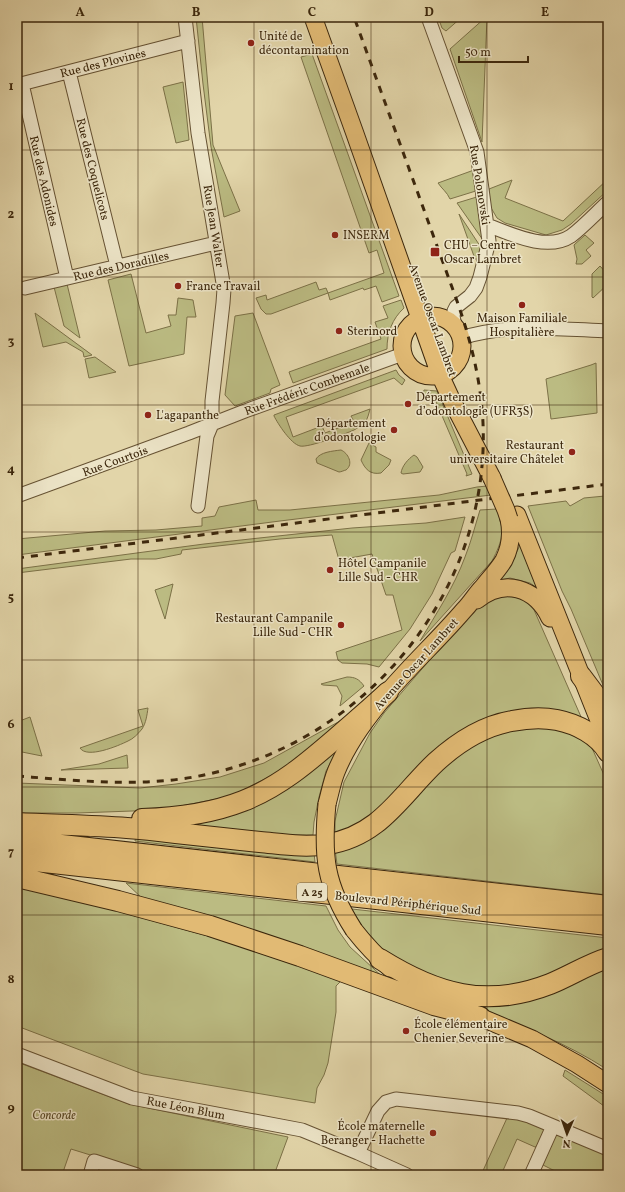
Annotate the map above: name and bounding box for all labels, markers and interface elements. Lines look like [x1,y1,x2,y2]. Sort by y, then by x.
text: A [75,4,85,22]
text: B [192,4,201,22]
text: C [308,4,316,22]
text: D [424,4,434,22]
text: E [541,4,549,22]
place label: Unité de décontamination [259,29,349,59]
marker: Unité de décontamination [246,38,256,48]
scale bar [459,38,528,64]
text: 50 m [465,45,491,61]
street label: Rue des Plovines [59,46,148,82]
text: 1 [8,78,14,96]
street label: Rue des Coquelicots [72,117,112,222]
street label: Rue des Adonides [25,134,61,228]
street label: Rue Polonovski [465,144,493,227]
street label: Rue Jean Walter [199,184,227,269]
text: 2 [8,206,15,224]
place label: INSERM [343,228,389,244]
marker: INSERM [330,230,340,240]
place label: CHU – Centre Oscar Lambret [444,238,522,268]
marker: CHU – Centre Oscar Lambret [429,246,441,258]
street label: Rue des Doradilles [72,248,171,286]
street label: Avenue Oscar Lambret [404,262,460,379]
place label: France Travail [186,279,261,295]
marker: France Travail [173,281,183,291]
marker: Maison Familiale Hospitalière [517,300,527,310]
place label: Maison Familiale Hospitalière [477,311,568,341]
place label: Sterinord [347,324,398,340]
marker: Sterinord [334,326,344,336]
text: 3 [8,333,15,351]
street label: Rue Frédéric Combemale [243,360,372,420]
place label: Département d’odontologie (UFR3S) [416,390,533,420]
marker: Département d’odontologie (UFR3S) [403,399,413,409]
place label: L'agapanthe [156,408,219,424]
marker: L'agapanthe [143,410,153,420]
place label: Département d’odontologie [314,416,386,446]
marker: Département d’odontologie [389,425,399,435]
place label: Restaurant universitaire Châtelet [450,438,564,468]
street label: Rue Courtois [81,443,150,481]
marker: Restaurant universitaire Châtelet [567,447,577,457]
text: 4 [7,461,15,479]
place label: Hôtel Campanile Lille Sud - CHR [338,556,427,586]
marker: Hôtel Campanile Lille Sud - CHR [325,565,335,575]
text: 5 [8,589,14,607]
place label: Restaurant Campanile Lille Sud - CHR [215,611,333,641]
street label: Avenue Oscar Lambret [371,615,463,714]
marker: Restaurant Campanile Lille Sud - CHR [336,620,346,630]
text: 6 [7,716,15,734]
text: 7 [8,844,14,862]
road number: A 25 [297,883,327,901]
street label: Boulevard Périphérique Sud [334,888,482,920]
text: 8 [7,971,15,989]
place label: École élémentaire Chenier Severine [414,1016,508,1047]
marker: École élémentaire Chenier Severine [401,1026,411,1036]
street label: Rue Léon Blum [145,1094,227,1125]
text: 9 [7,1099,15,1117]
park label: Concorde [32,1108,76,1124]
north arrow [547,1114,587,1154]
place label: École maternelle Beranger - Hachette [321,1118,425,1149]
marker: École maternelle Beranger - Hachette [428,1128,438,1138]
text: N [562,1135,571,1150]

